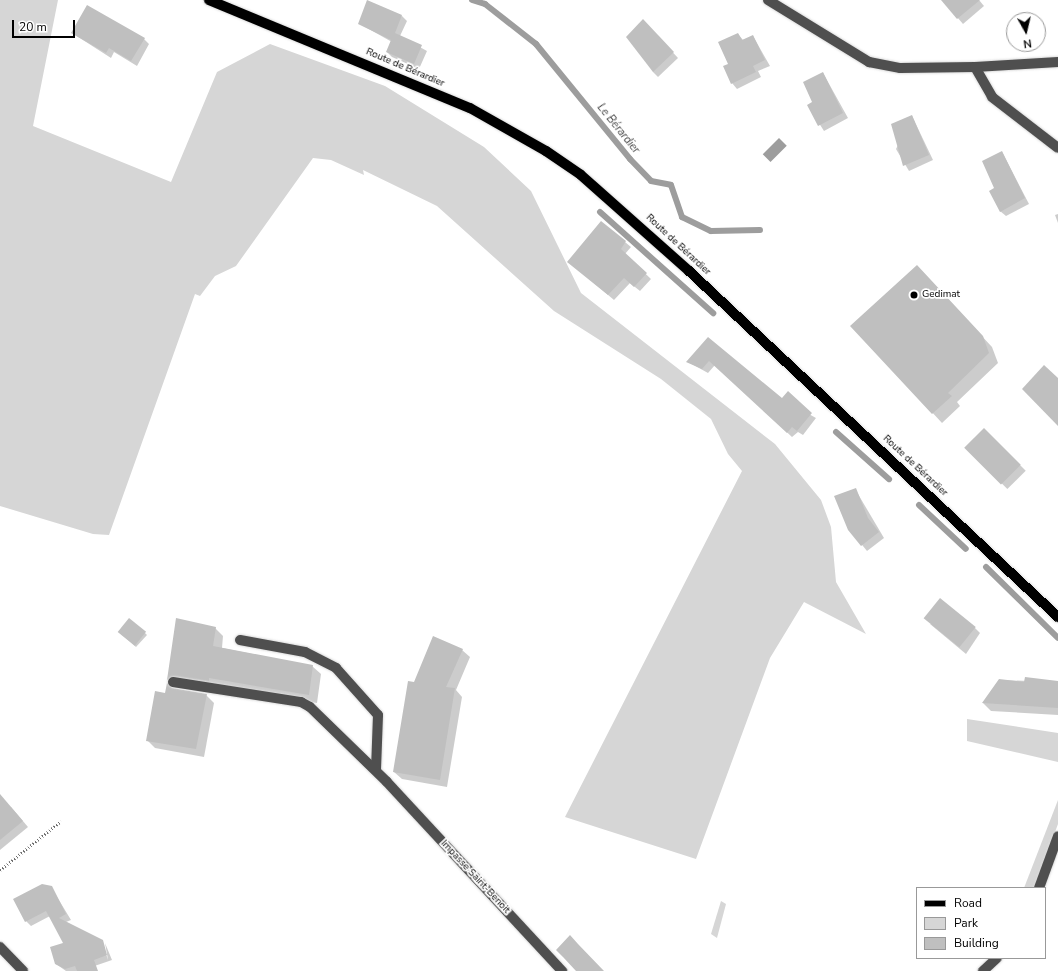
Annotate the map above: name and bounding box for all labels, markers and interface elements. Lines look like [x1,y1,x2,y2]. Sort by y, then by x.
scale bar [14,12,77,38]
north arrow [1006,12,1046,52]
text: 20 m [19,19,47,35]
text: N [1022,35,1033,51]
street label: Route de Bérardier [364,46,446,90]
water label: Le Bérardier [594,101,642,157]
street label: Route de Bérardier [643,212,713,278]
place label: Gedimat [922,289,960,301]
marker: Gedimat [909,290,919,300]
street label: Route de Bérardier [880,433,950,499]
street label: Impasse Saint-Benoit [438,838,512,916]
legend [916,887,1046,959]
text: Road [954,895,982,911]
text: Park [954,915,978,931]
text: Building [954,935,999,951]

